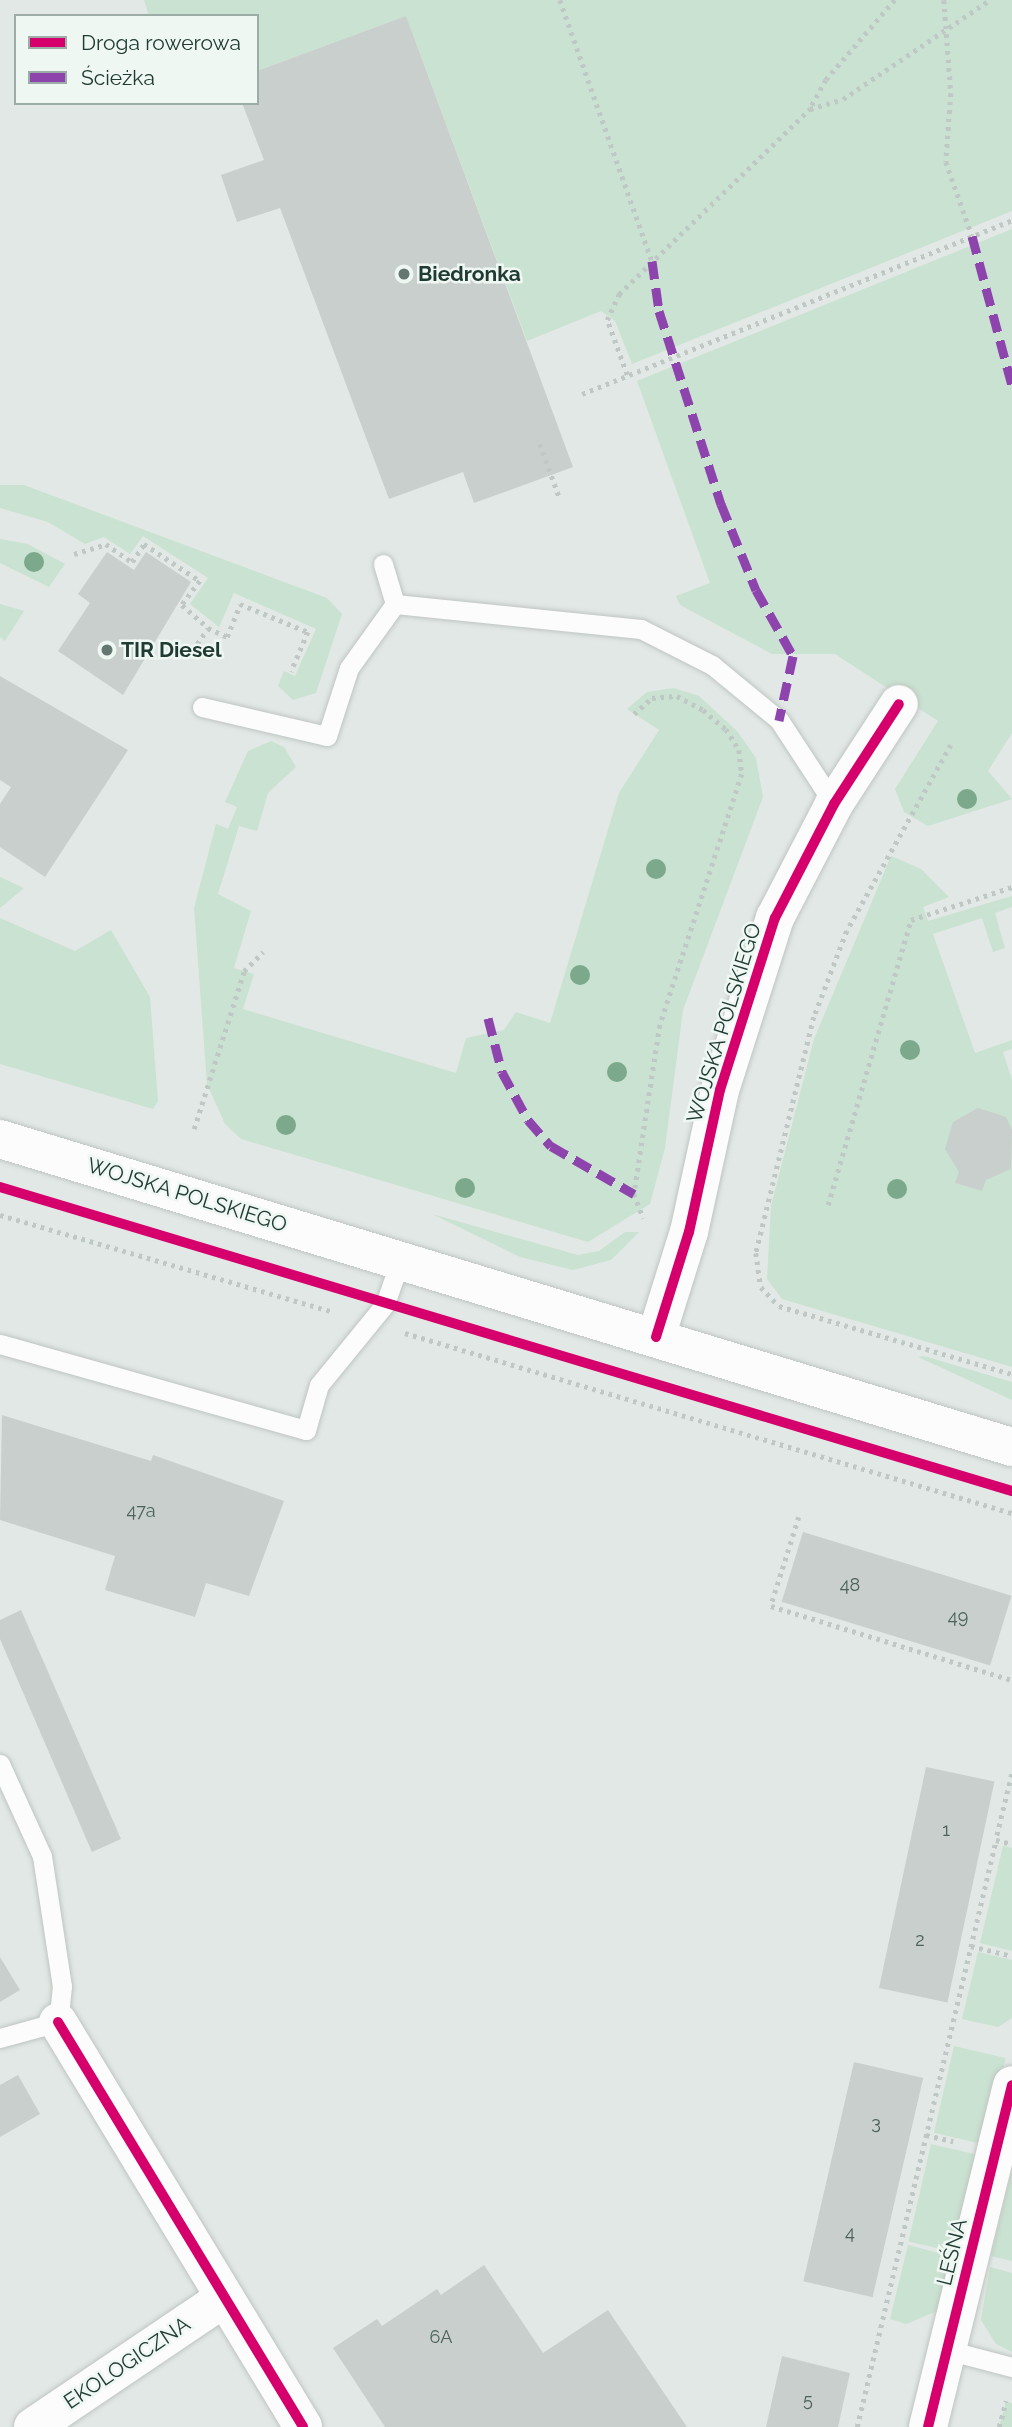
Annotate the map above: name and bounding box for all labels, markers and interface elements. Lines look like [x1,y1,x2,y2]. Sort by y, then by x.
legend [14,14,259,105]
text: Droga rowerowa [81,30,241,55]
text: Ścieżka [81,65,155,90]
place label: Biedronka [418,261,521,287]
marker: Biedronka [396,266,412,282]
place label: TIR Diesel [121,637,222,663]
marker: TIR Diesel [99,642,115,658]
street label: WOJSKA POLSKIEGO [681,920,767,1126]
street label: WOJSKA POLSKIEGO [84,1152,290,1238]
house number: 47a [126,1500,156,1522]
house number: 48 [840,1574,860,1596]
house number: 49 [948,1606,968,1628]
house number: 1 [942,1819,950,1841]
house number: 2 [915,1929,925,1951]
house number: 3 [871,2112,881,2134]
street label: LEŚNA [932,2216,972,2288]
house number: 4 [845,2222,855,2244]
street label: EKOLOGICZNA [59,2311,195,2415]
house number: 6A [430,2326,452,2348]
house number: 5 [803,2389,813,2411]

